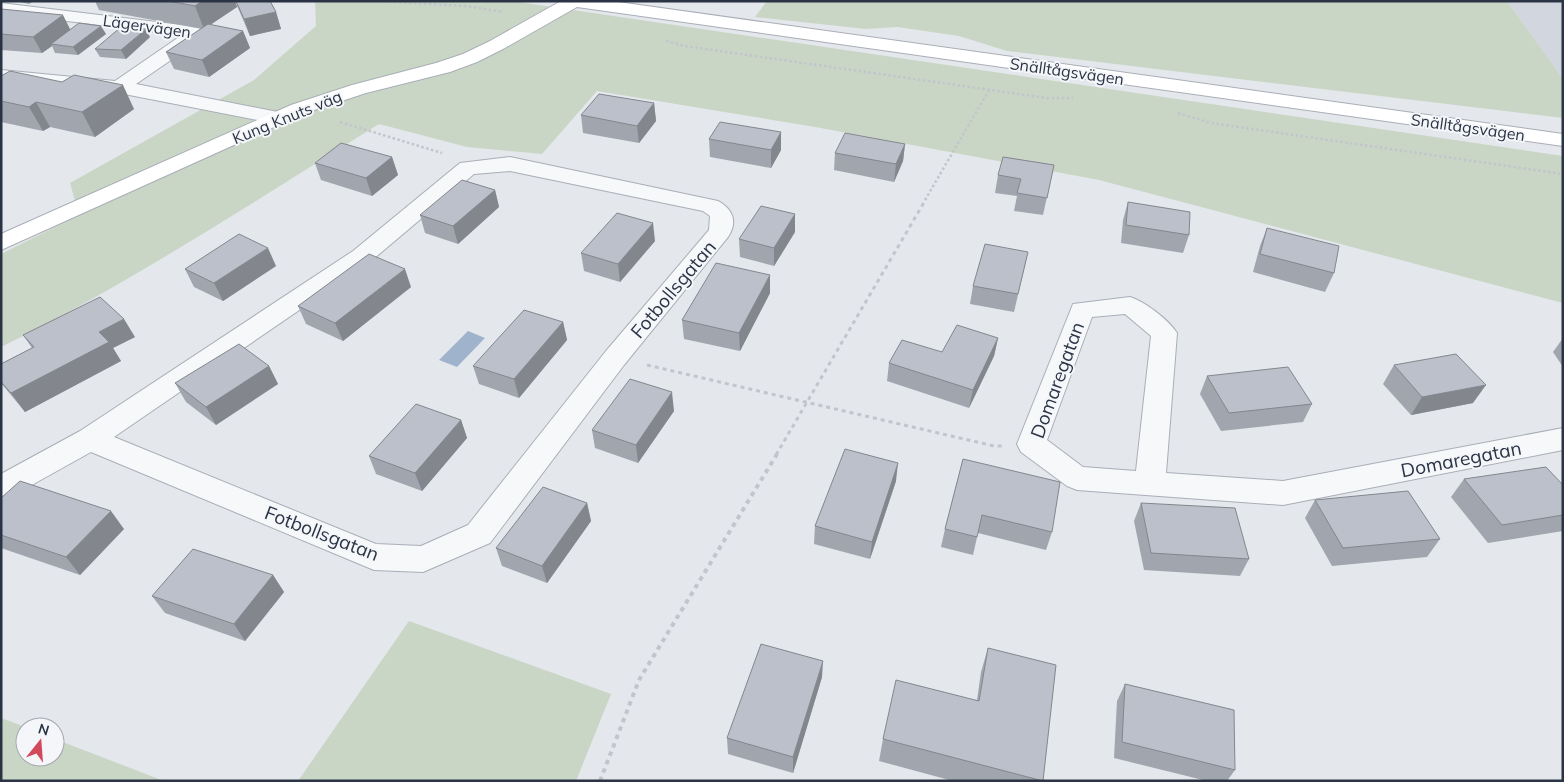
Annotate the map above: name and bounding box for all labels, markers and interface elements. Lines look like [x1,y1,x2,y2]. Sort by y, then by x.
street label: Lägervägen [102,10,192,42]
street label: Snälltågsvägen [1009,53,1125,89]
street label: Kung Knuts väg [229,86,345,148]
street label: Snälltågsvägen [1410,109,1526,145]
street label: Fotbollsgatan [625,235,721,343]
street label: Domaregatan [1025,318,1089,442]
street label: Domaregatan [1399,436,1523,482]
street label: Fotbollsgatan [261,500,383,566]
north arrow [15,717,65,767]
text: N [36,719,51,740]

